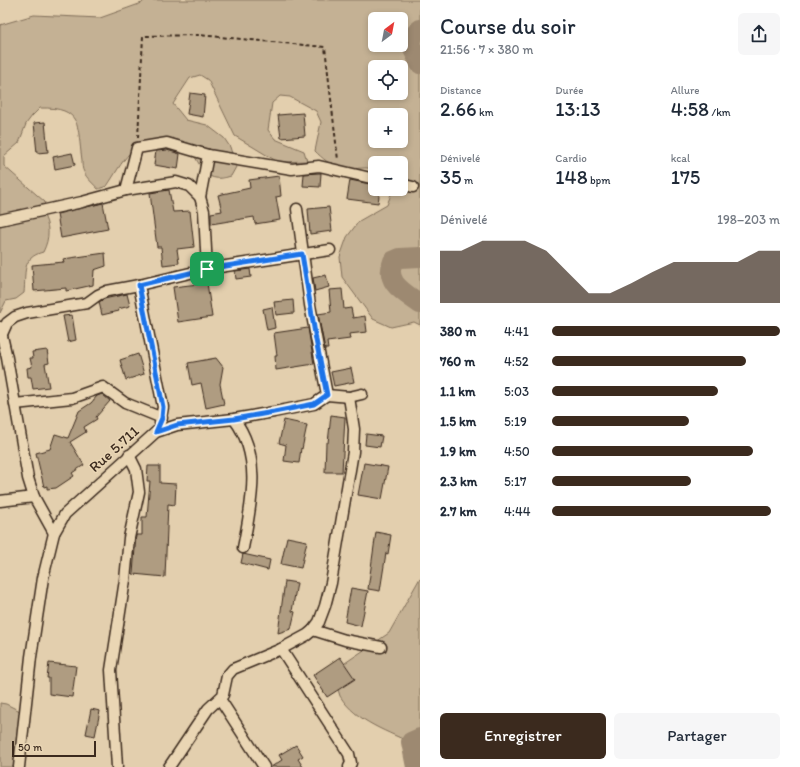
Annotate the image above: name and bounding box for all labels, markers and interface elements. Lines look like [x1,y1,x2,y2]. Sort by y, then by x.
north arrow [368,12,408,52]
map controls [368,12,408,196]
text: Course du soir [440,13,575,40]
button: share [738,13,780,55]
text: 21:56 · 7 × 380 m [440,42,533,57]
button: locate [368,60,408,100]
text: Distance [440,84,481,97]
text: Durée [555,84,584,97]
text: Allure [671,84,700,97]
text: 2.66 [440,97,477,121]
text: 13:13 [555,97,601,121]
text: 4:58 [671,97,709,121]
text: km [477,106,494,119]
text: /km [709,106,731,119]
button: + [368,108,408,148]
text: Dénivelé [440,152,480,165]
text: Cardio [555,152,587,165]
text: kcal [671,152,690,165]
button: − [368,156,408,196]
text: 35 [440,165,461,189]
text: 148 [555,165,588,189]
text: 175 [671,165,700,189]
text: m [461,174,473,187]
text: bpm [588,174,610,187]
text: Dénivelé [440,212,488,227]
text: 198–203 m [717,212,780,227]
pin [190,252,224,286]
icon: arrive [196,258,218,280]
text: 380 m [440,324,476,339]
text: 4:41 [504,324,529,339]
text: 760 m [440,354,475,369]
text: 4:52 [504,354,529,369]
text: 1.1 km [440,384,475,399]
text: 5:03 [504,384,529,399]
text: 1.5 km [440,414,476,429]
text: 5:19 [504,414,527,429]
street label: Rue 5.711 [85,422,143,476]
text: 1.9 km [440,444,476,459]
text: 4:50 [504,444,530,459]
text: 2.3 km [440,474,477,489]
text: 5:17 [504,474,527,489]
text: 2.7 km [440,504,477,519]
text: 4:44 [504,504,531,519]
button: Enregistrer [440,713,606,759]
button: Partager [614,713,780,759]
scale bar [12,739,96,758]
text: 50 m [18,741,42,754]

